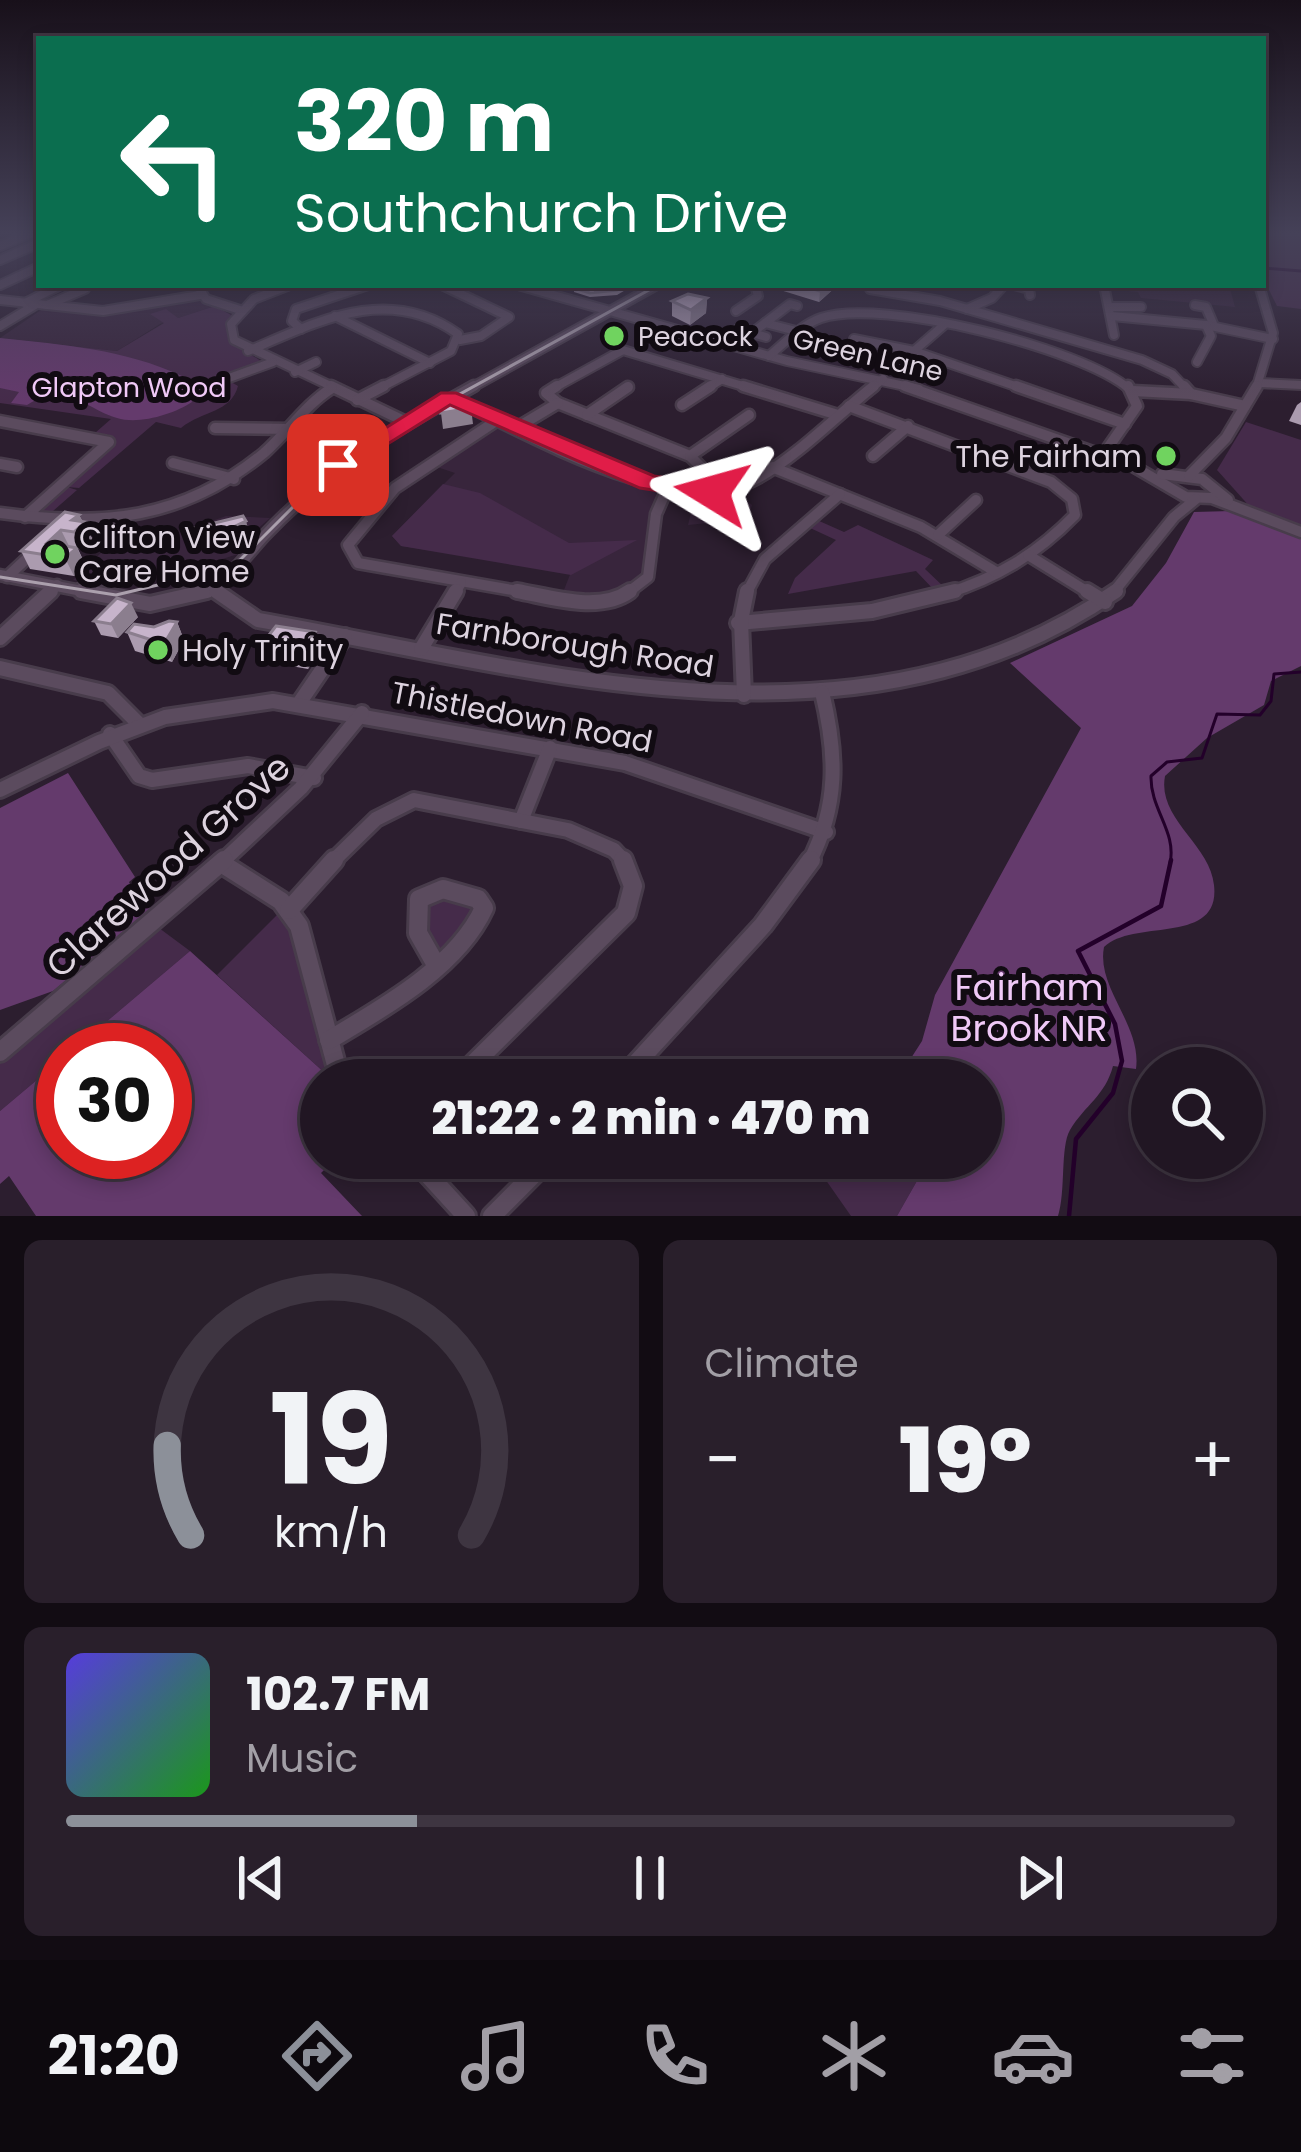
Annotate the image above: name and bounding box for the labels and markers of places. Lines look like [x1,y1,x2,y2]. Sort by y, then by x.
place label: Peacock [638,318,753,355]
marker: Peacock [601,323,627,349]
pin [287,414,389,516]
place label: The Fairham [956,435,1142,478]
marker: The Fairham [1153,443,1179,469]
place label: Clifton View Care Home [79,516,255,593]
marker: Clifton View Care Home [42,541,68,567]
place label: Holy Trinity [182,629,344,672]
marker: Holy Trinity [145,637,171,663]

